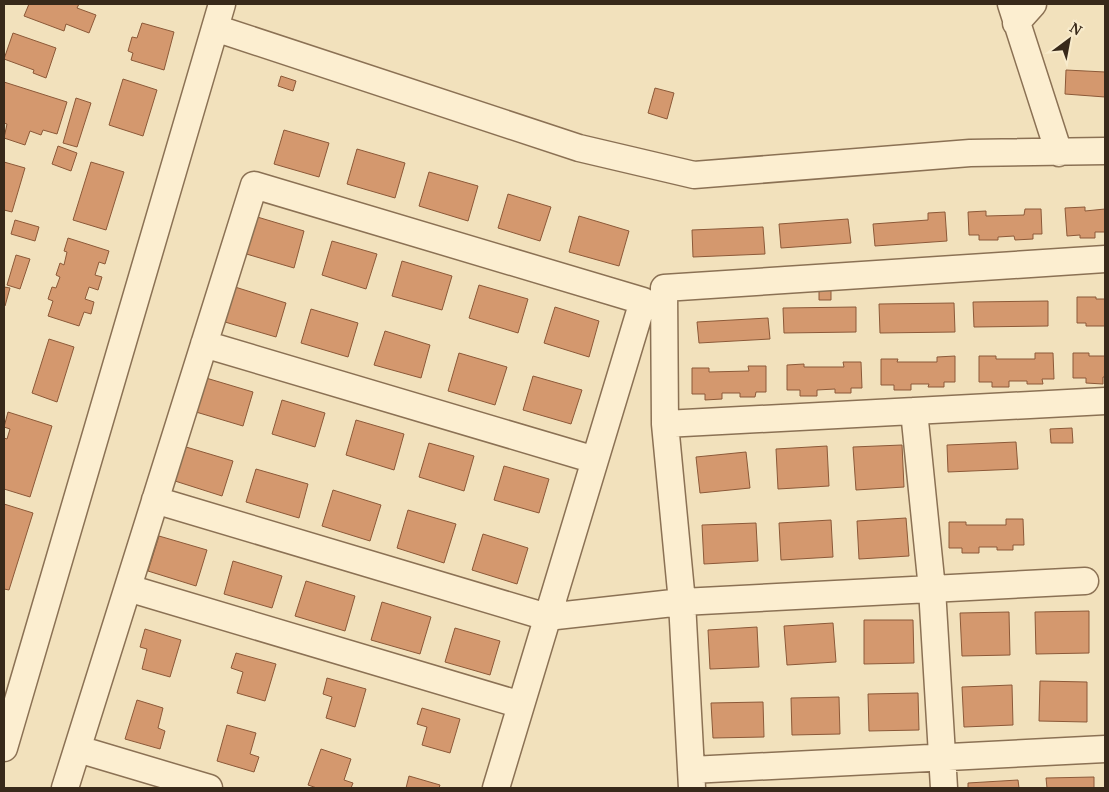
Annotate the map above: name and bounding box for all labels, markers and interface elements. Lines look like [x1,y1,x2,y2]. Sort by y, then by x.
north arrow [1044,15,1094,65]
text: N [1066,18,1086,40]

